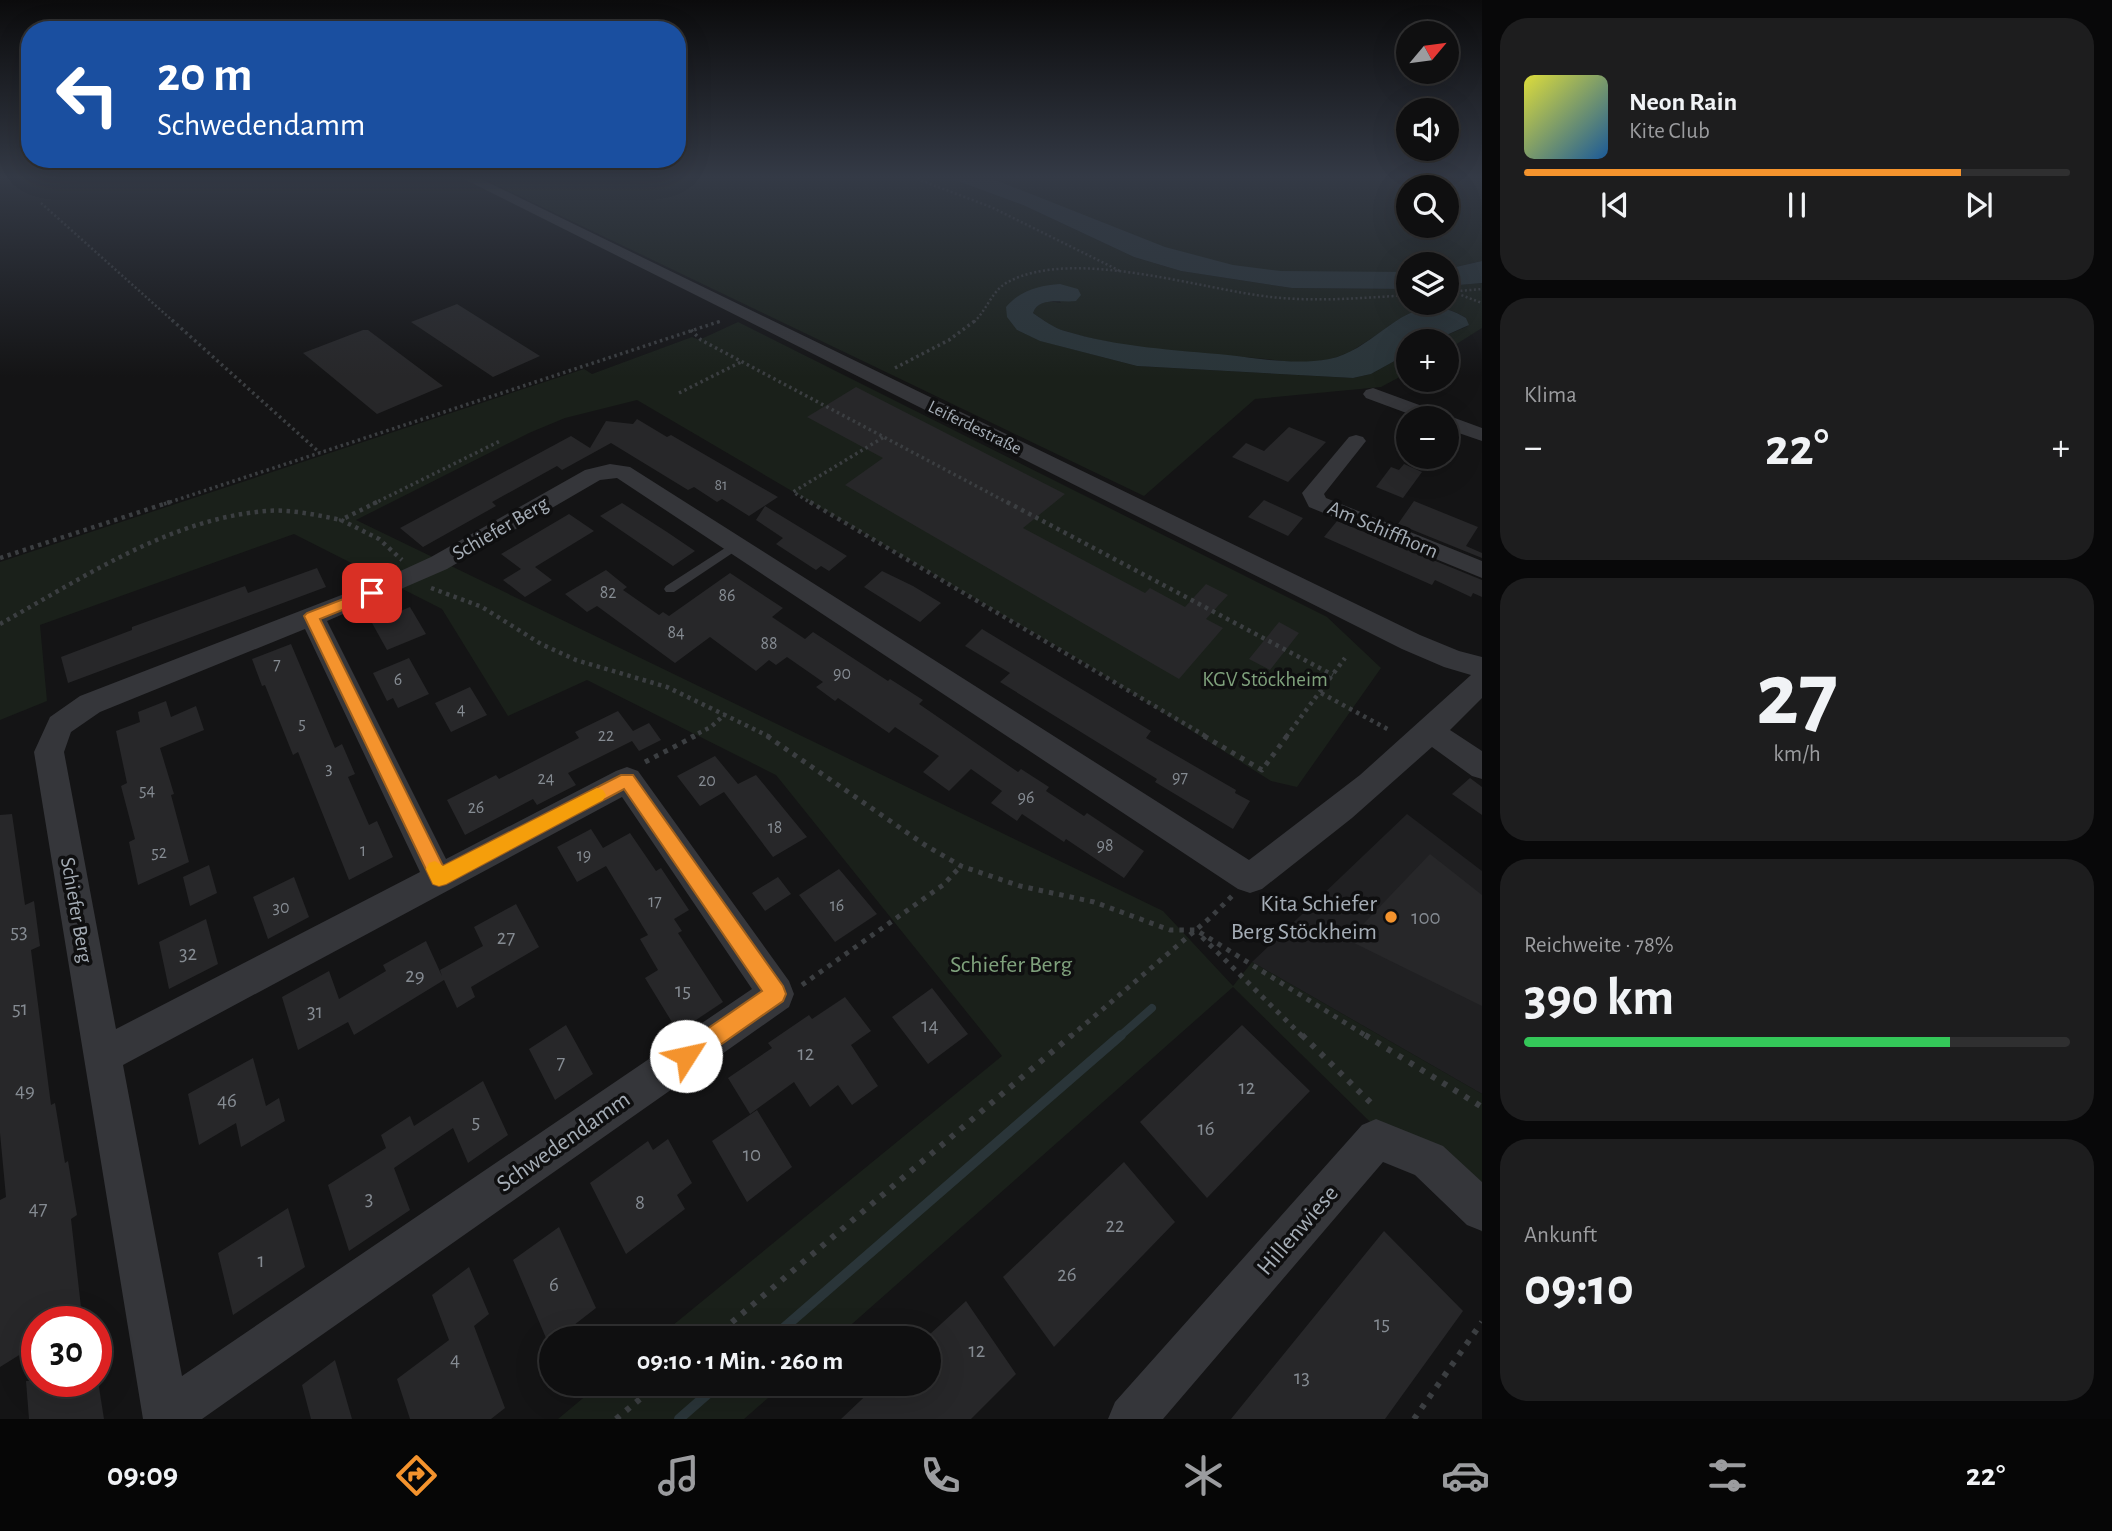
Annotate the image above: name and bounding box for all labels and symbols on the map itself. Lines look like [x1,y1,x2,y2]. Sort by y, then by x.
north arrow [1396,21,1460,84]
street label: Leiferdestraße [925,398,1024,458]
house number: 81 [714,477,728,493]
street label: Schiefer Berg [449,492,552,564]
street label: Am Schiffhorn [1325,497,1441,562]
pin [342,563,402,623]
house number: 82 [600,584,616,602]
house number: 86 [719,587,736,605]
house number: 84 [667,624,685,642]
house number: 88 [760,635,778,653]
house number: 7 [273,656,281,674]
house number: 90 [833,665,851,683]
park label: KGV Stöckheim [1202,669,1328,690]
house number: 6 [394,671,402,689]
house number: 4 [457,701,466,719]
house number: 5 [298,715,306,733]
house number: 22 [598,727,614,745]
house number: 3 [325,760,333,778]
house number: 97 [1172,769,1188,787]
house number: 24 [538,770,555,788]
house number: 20 [698,772,716,790]
house number: 54 [139,782,155,800]
house number: 96 [1018,789,1034,807]
house number: 26 [468,799,484,817]
house number: 18 [768,819,782,837]
house number: 98 [1097,837,1114,855]
house number: 1 [360,842,366,860]
house number: 52 [151,844,167,862]
house number: 19 [577,847,591,865]
street label: Schiefer Berg [57,856,96,965]
place label: Kita Schiefer Berg Stöckheim [1231,892,1377,944]
house number: 17 [648,893,662,911]
house number: 16 [830,897,844,915]
house number: 30 [273,899,289,917]
house number: 100 [1411,907,1441,928]
marker: Kita Schiefer Berg Stöckheim [1383,909,1399,925]
house number: 53 [10,921,28,942]
house number: 27 [497,927,515,948]
house number: 32 [179,943,197,964]
park label: Schiefer Berg [950,953,1072,977]
house number: 29 [405,965,425,986]
house number: 15 [675,980,691,1001]
house number: 51 [12,998,28,1019]
house number: 31 [307,1001,323,1022]
house number: 14 [921,1015,939,1036]
position arrow [649,1019,723,1093]
house number: 12 [798,1043,814,1064]
house number: 7 [557,1052,566,1073]
house number: 12 [1239,1077,1255,1098]
house number: 49 [15,1080,35,1101]
street label: Schwedendamm [493,1087,634,1196]
house number: 46 [217,1090,237,1111]
house number: 5 [472,1111,480,1132]
house number: 16 [1197,1118,1215,1139]
house number: 10 [743,1144,761,1165]
street label: Hillenwiese [1253,1181,1343,1280]
house number: 3 [365,1188,373,1209]
house number: 8 [635,1192,645,1213]
house number: 47 [29,1198,48,1219]
house number: 22 [1105,1215,1125,1236]
house number: 1 [257,1250,265,1271]
house number: 26 [1057,1264,1077,1285]
house number: 6 [549,1274,559,1295]
speed limit sign: 30 [21,1306,112,1397]
house number: 15 [1374,1313,1390,1334]
house number: 12 [969,1340,985,1361]
house number: 4 [450,1349,460,1370]
house number: 13 [1294,1367,1310,1388]

